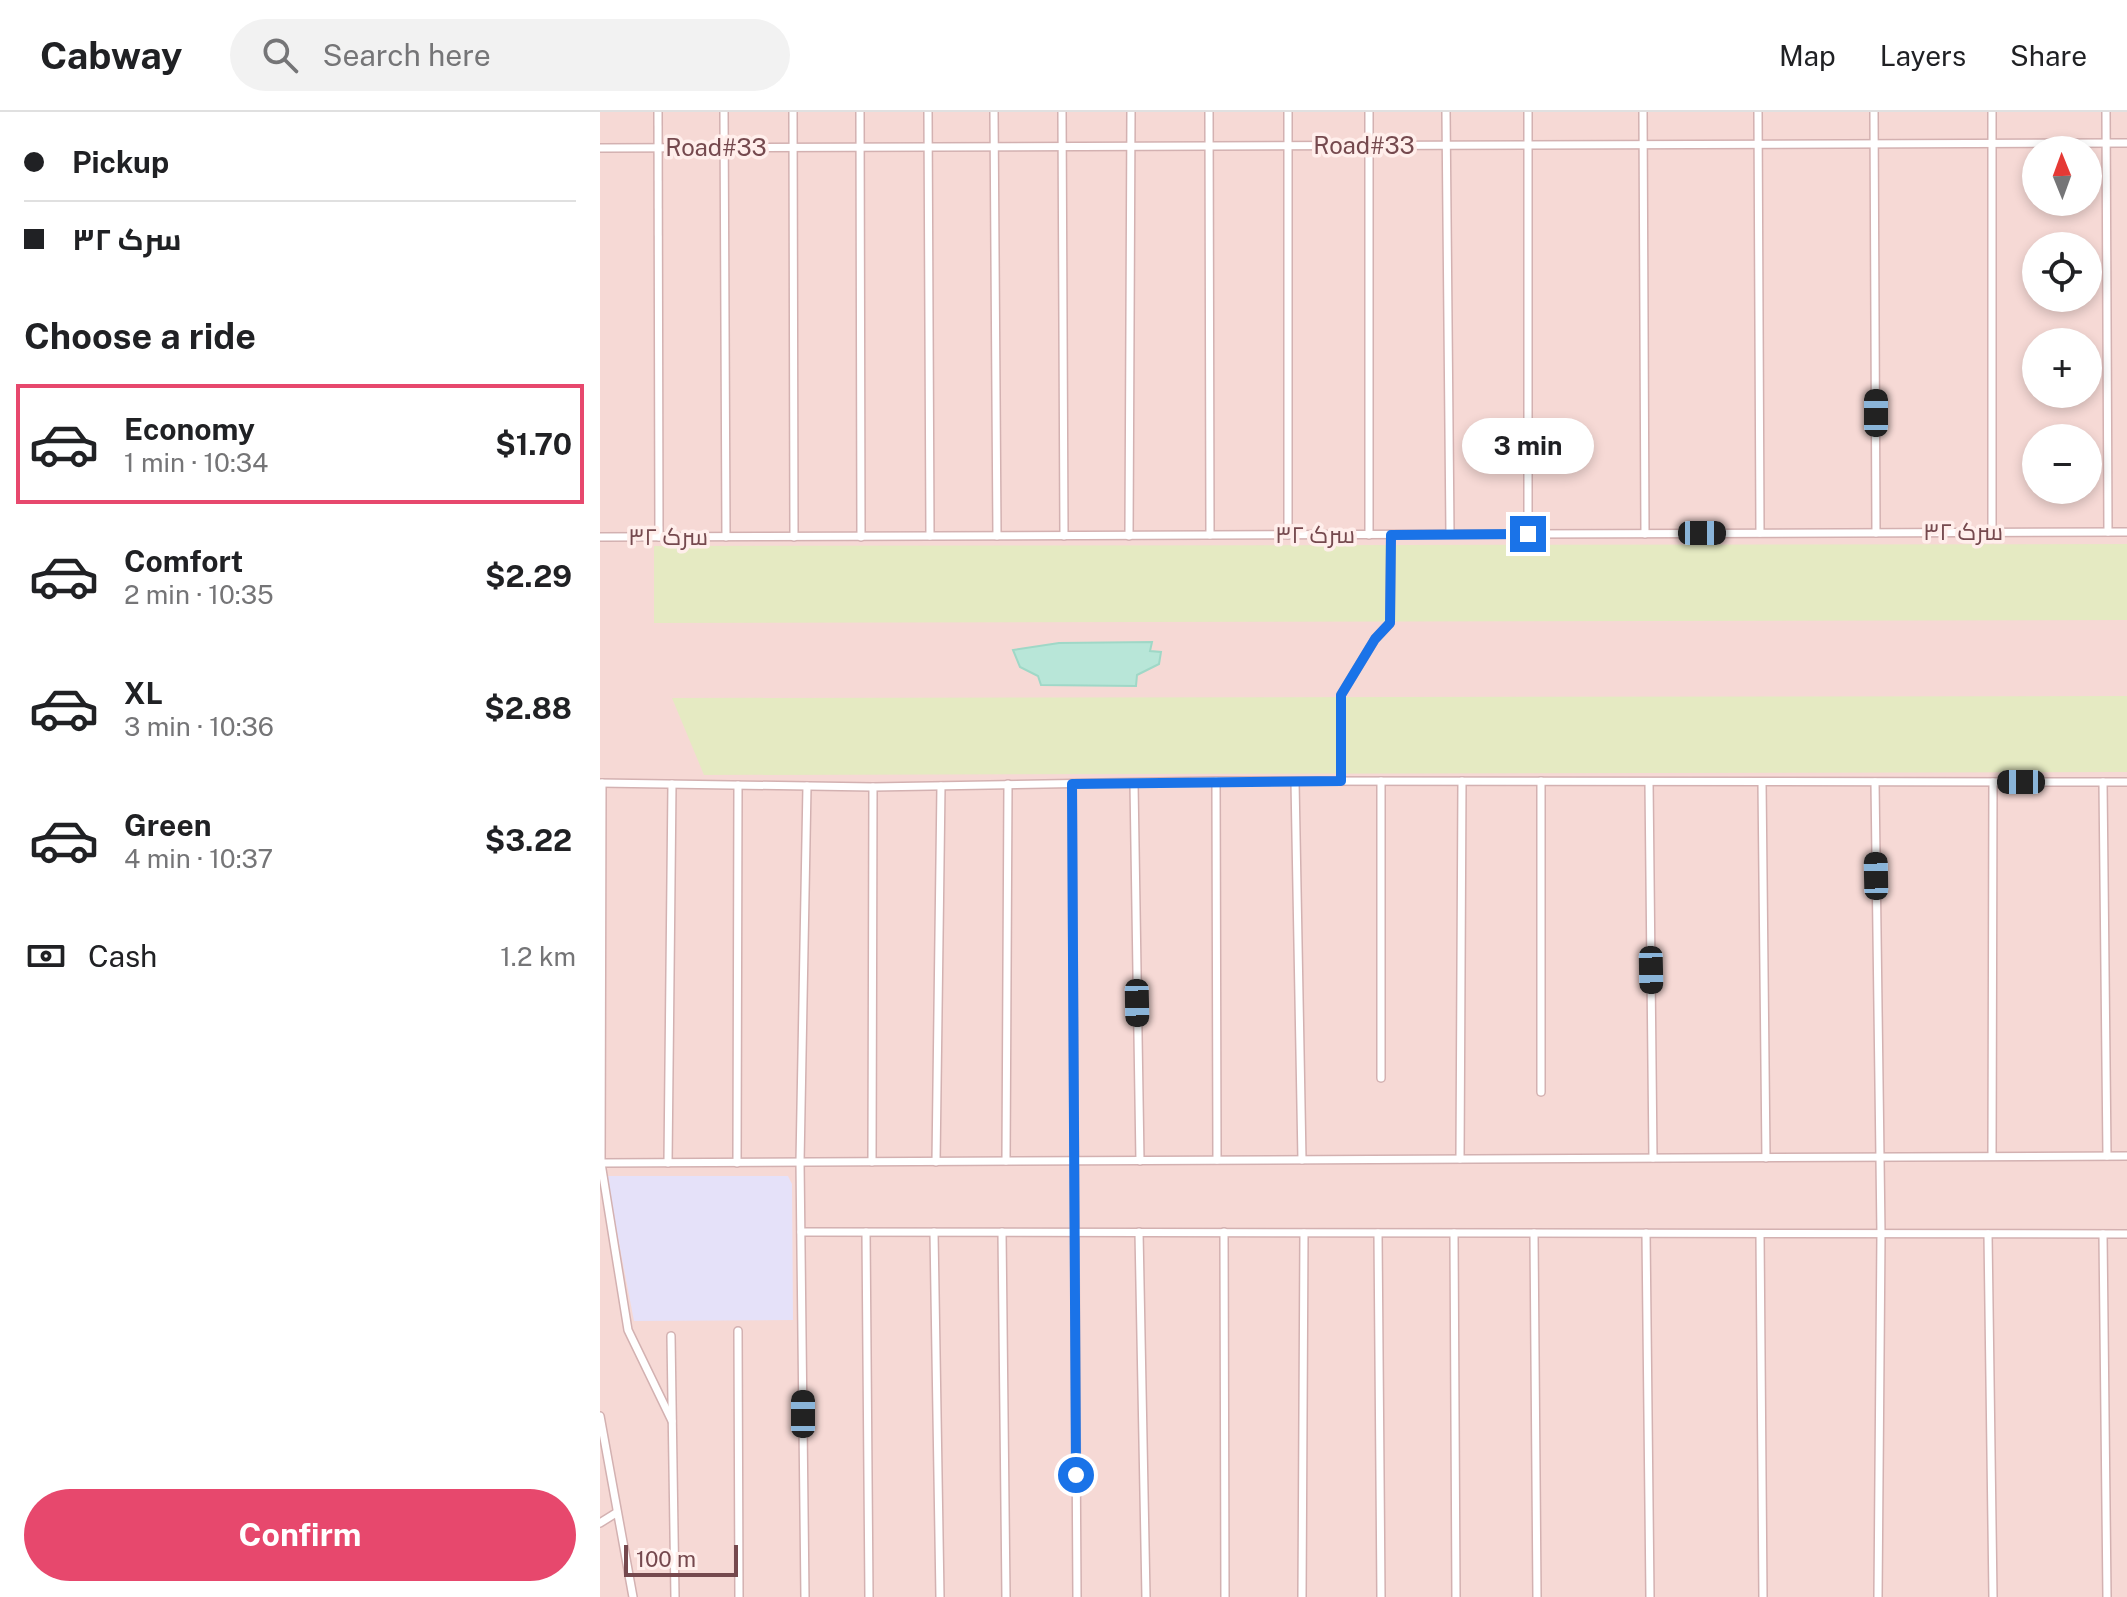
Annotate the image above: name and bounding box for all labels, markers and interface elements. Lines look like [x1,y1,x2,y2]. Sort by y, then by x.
search box [230,19,790,91]
text: Cabway [40,33,182,78]
icon: search [258,33,302,77]
text: Search here [322,37,491,73]
text: Map [1779,39,1836,72]
text: Layers [1880,39,1966,72]
text: Share [2010,39,2087,72]
street label: Road#33 [1313,131,1415,159]
street label: Road#33 [665,133,767,161]
north arrow [2022,136,2102,216]
map controls [2022,136,2102,504]
text: Pickup [72,144,169,180]
text: سرک ۳۲ [72,221,181,257]
button: locate [2022,232,2102,312]
text: Choose a ride [24,315,256,357]
button: + [2022,328,2102,408]
car [1864,389,1888,437]
icon: car [28,408,100,480]
text: Economy [124,411,255,447]
callout: 3 min [1462,418,1594,474]
button: − [2022,424,2102,504]
text: $1.70 [495,426,572,462]
text: 3 min [1494,430,1562,461]
text: 1 min · 10:34 [124,447,268,478]
route end [1510,516,1546,552]
street label: سرک ۳۲ [1923,517,2003,545]
street label: سرک ۳۲ [1275,520,1355,548]
car [1678,521,1726,545]
street label: سرک ۳۲ [628,522,708,550]
icon: car [28,540,100,612]
text: Comfort [124,543,243,579]
text: $2.29 [485,558,572,594]
text: 2 min · 10:35 [124,579,274,610]
icon: car [28,672,100,744]
text: XL [124,675,163,711]
text: $2.88 [484,690,572,726]
text: 3 min · 10:36 [124,711,274,742]
car [1997,770,2045,794]
icon: car [28,804,100,876]
text: Green [124,807,211,843]
text: $3.22 [485,822,572,858]
text: 4 min · 10:37 [124,843,273,874]
car [1864,852,1888,900]
icon: cash [24,934,68,978]
text: Cash [88,938,157,974]
text: 1.2 km [500,941,576,972]
car [1639,946,1663,994]
car [1125,979,1149,1027]
car [791,1390,815,1438]
route start [1058,1457,1094,1493]
button: Confirm [24,1489,576,1581]
scale bar [624,1541,738,1577]
text: 100 m [636,1546,696,1572]

